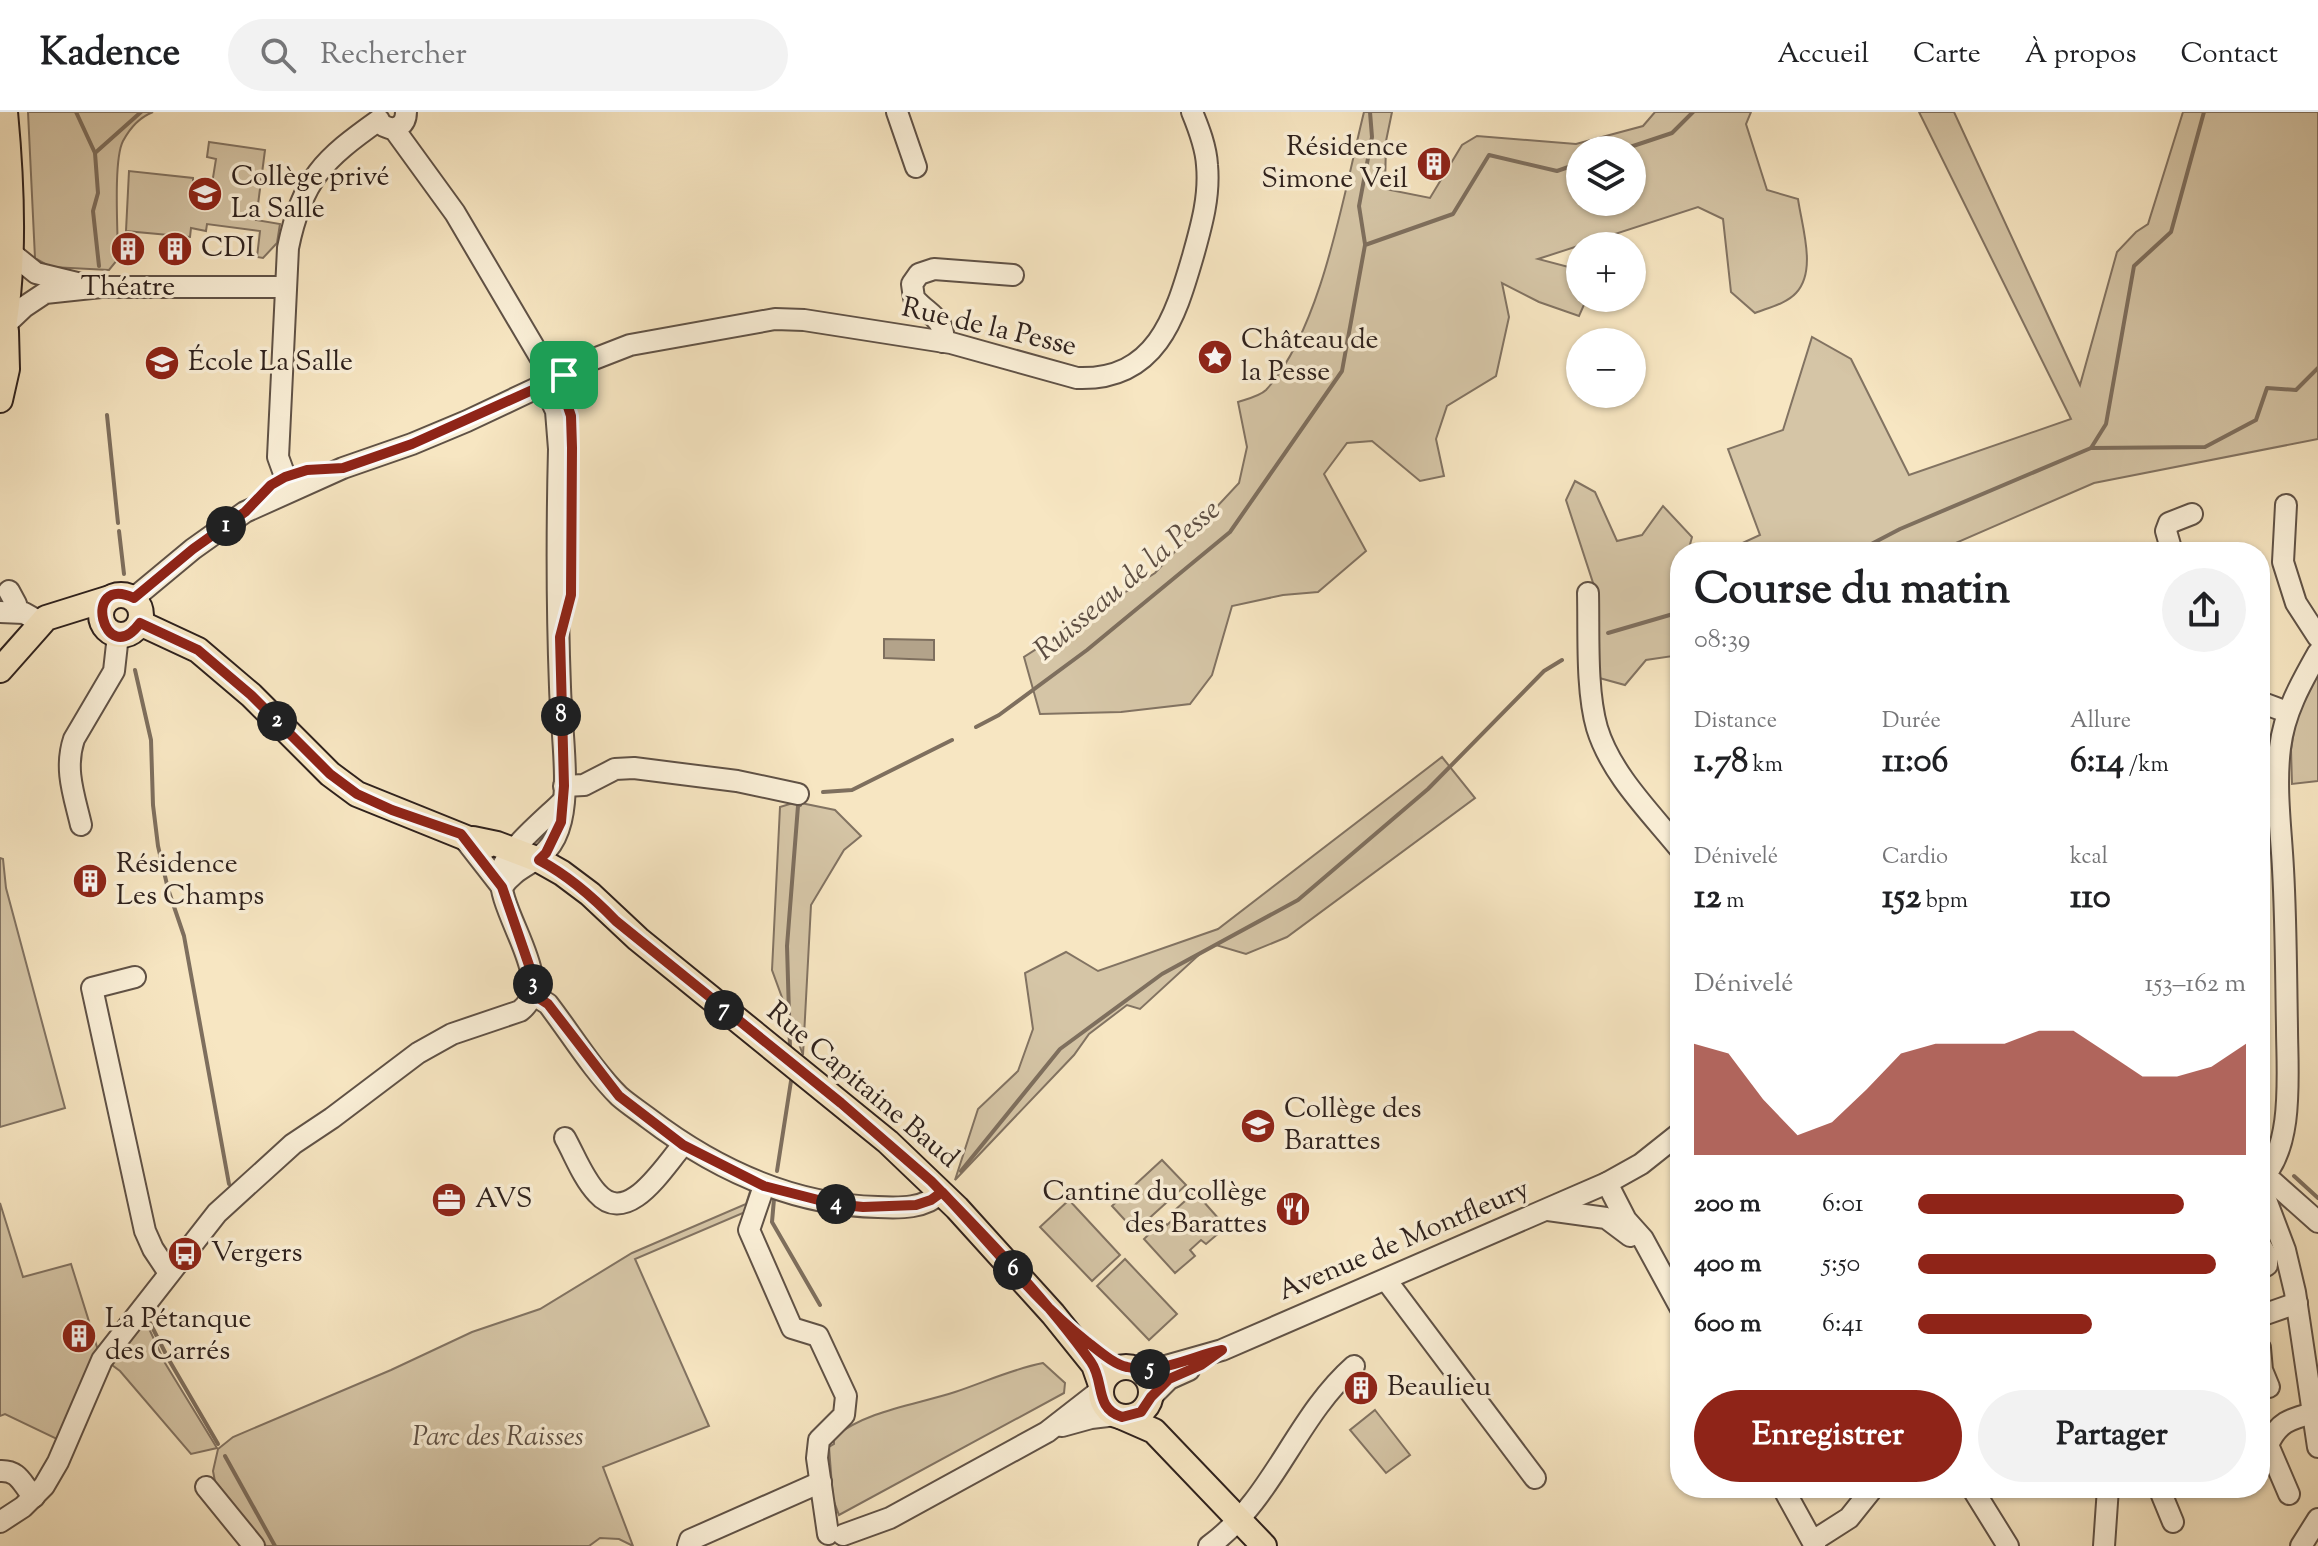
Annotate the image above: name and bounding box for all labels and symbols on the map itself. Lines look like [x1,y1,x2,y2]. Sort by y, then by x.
place label: Résidence Simone Veil [1261,128,1408,200]
building icon: Résidence Simone Veil [1415,145,1453,183]
place label: Collège privé La Salle [231,158,390,230]
school or university icon: Collège privé La Salle [186,175,224,213]
place label: CDI [201,229,255,269]
building icon: Théatre [109,230,147,268]
building icon: CDI [156,230,194,268]
place label: Théatre [81,268,175,308]
street label: Rue de la Pesse [898,288,1080,368]
place label: Château de la Pesse [1241,321,1378,393]
place icon: Château de la Pesse [1196,338,1234,376]
pin [530,341,598,409]
place label: École La Salle [188,343,353,383]
school or university icon: École La Salle [143,344,181,382]
water label: Ruisseau de la Pesse [1026,490,1230,672]
pin: 1 [206,506,246,546]
pin: 8 [541,696,581,736]
pin: 2 [257,701,297,741]
place label: Résidence Les Champs [116,845,264,917]
building icon: Résidence Les Champs [71,862,109,900]
pin: 3 [513,964,553,1004]
pin: 7 [704,990,744,1030]
street label: Rue Capitaine Baud [757,993,967,1179]
place label: Collège des Barattes [1284,1090,1421,1162]
school or university icon: Collège des Barattes [1239,1107,1277,1145]
street label: Avenue de Montfleury [1272,1170,1536,1312]
place label: Cantine du collège des Barattes [1042,1173,1267,1245]
place label: AVS [475,1180,532,1220]
office icon: AVS [430,1181,468,1219]
pin: 4 [816,1184,856,1224]
restaurant icon: Cantine du collège des Barattes [1274,1190,1312,1228]
place label: Vergers [211,1234,302,1274]
bus stop icon: Vergers [166,1235,204,1273]
pin: 6 [993,1250,1033,1290]
place label: La Pétanque des Carrés [105,1300,252,1372]
building icon: La Pétanque des Carrés [60,1317,98,1355]
pin: 5 [1130,1349,1170,1389]
place label: Beaulieu [1387,1368,1491,1408]
building icon: Beaulieu [1342,1369,1380,1407]
park label: Parc des Raisses [412,1418,584,1458]

